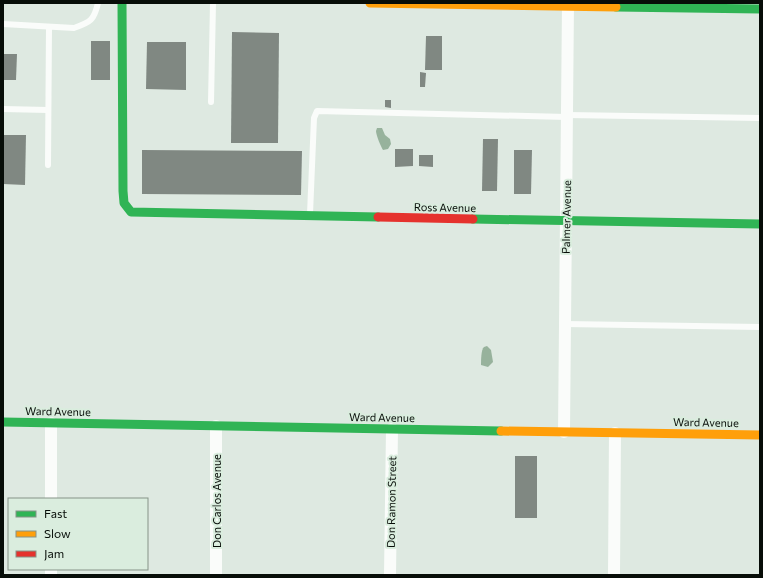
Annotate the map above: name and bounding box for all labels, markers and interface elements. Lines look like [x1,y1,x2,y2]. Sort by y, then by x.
street label: Palmer Avenue [559,180,573,254]
street label: Ross Avenue [414,200,476,214]
street label: Ward Avenue [25,404,91,418]
street label: Ward Avenue [349,410,415,424]
street label: Ward Avenue [673,415,739,429]
street label: Don Carlos Avenue [210,454,223,548]
street label: Don Ramon Street [384,455,398,548]
legend [8,498,148,570]
text: Fast [44,506,67,520]
text: Slow [44,526,71,540]
text: Jam [44,546,64,561]

